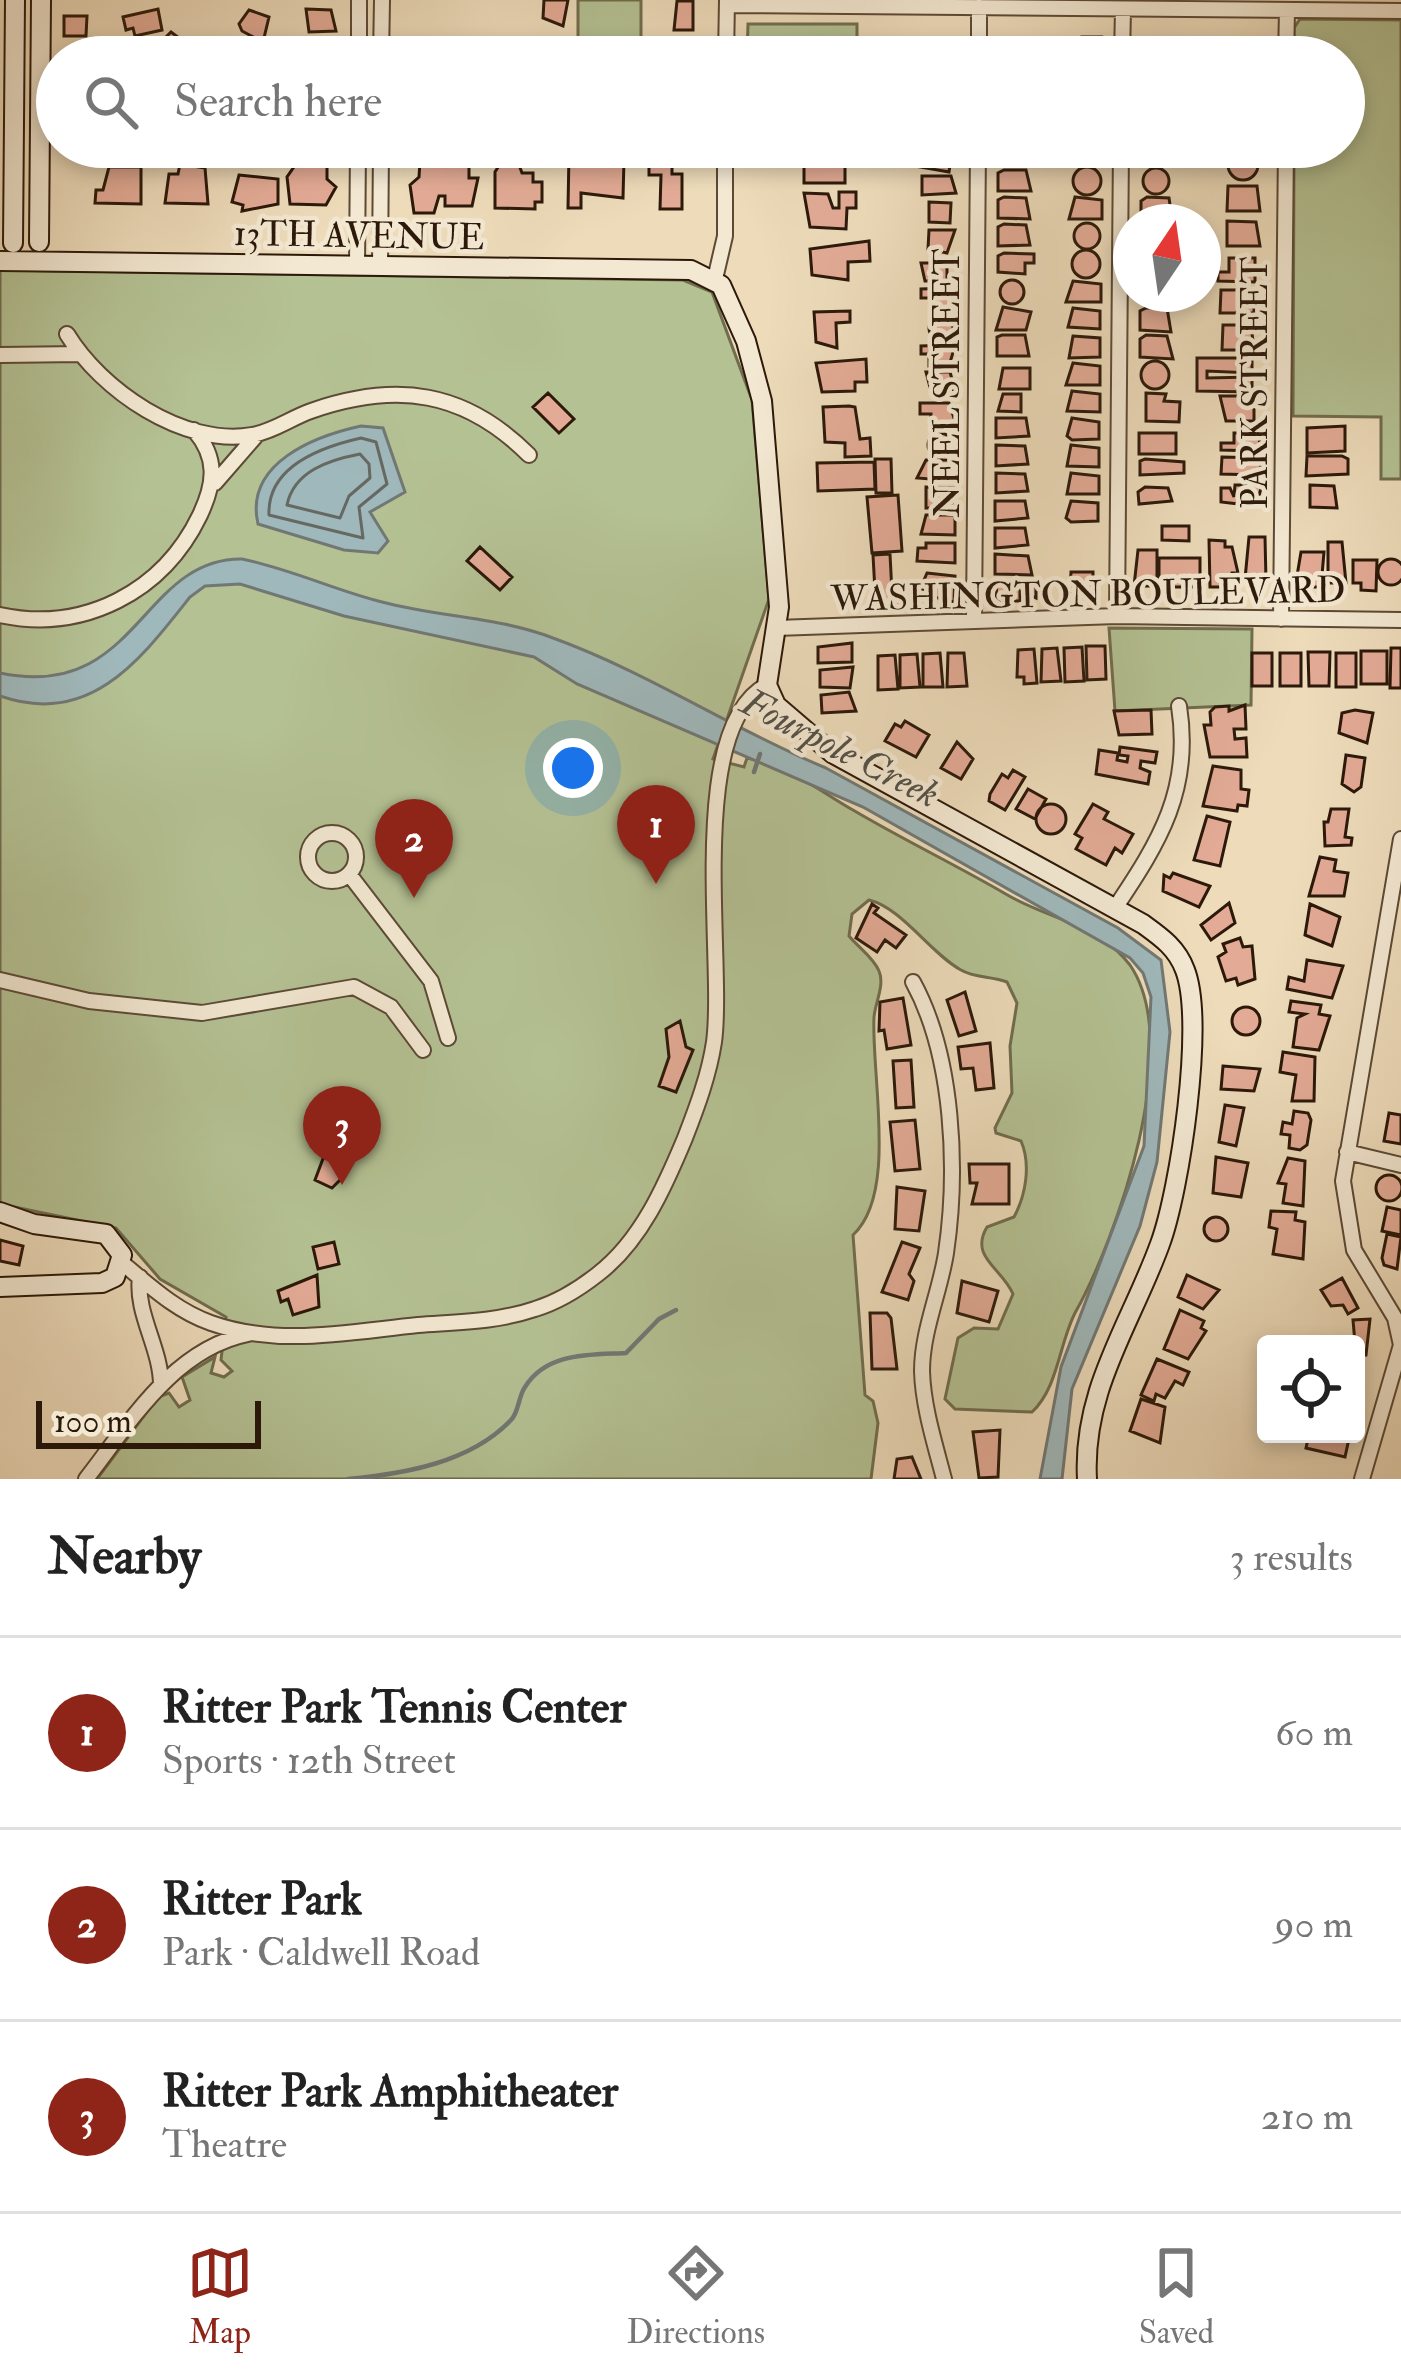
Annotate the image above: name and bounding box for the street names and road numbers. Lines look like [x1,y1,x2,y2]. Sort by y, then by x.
street label: 13TH AVENUE [233,211,485,260]
street label: NEEL STREET [925,248,970,517]
street label: PARK STREET [1233,257,1278,509]
street label: WASHINGTON BOULEVARD [829,568,1346,622]

